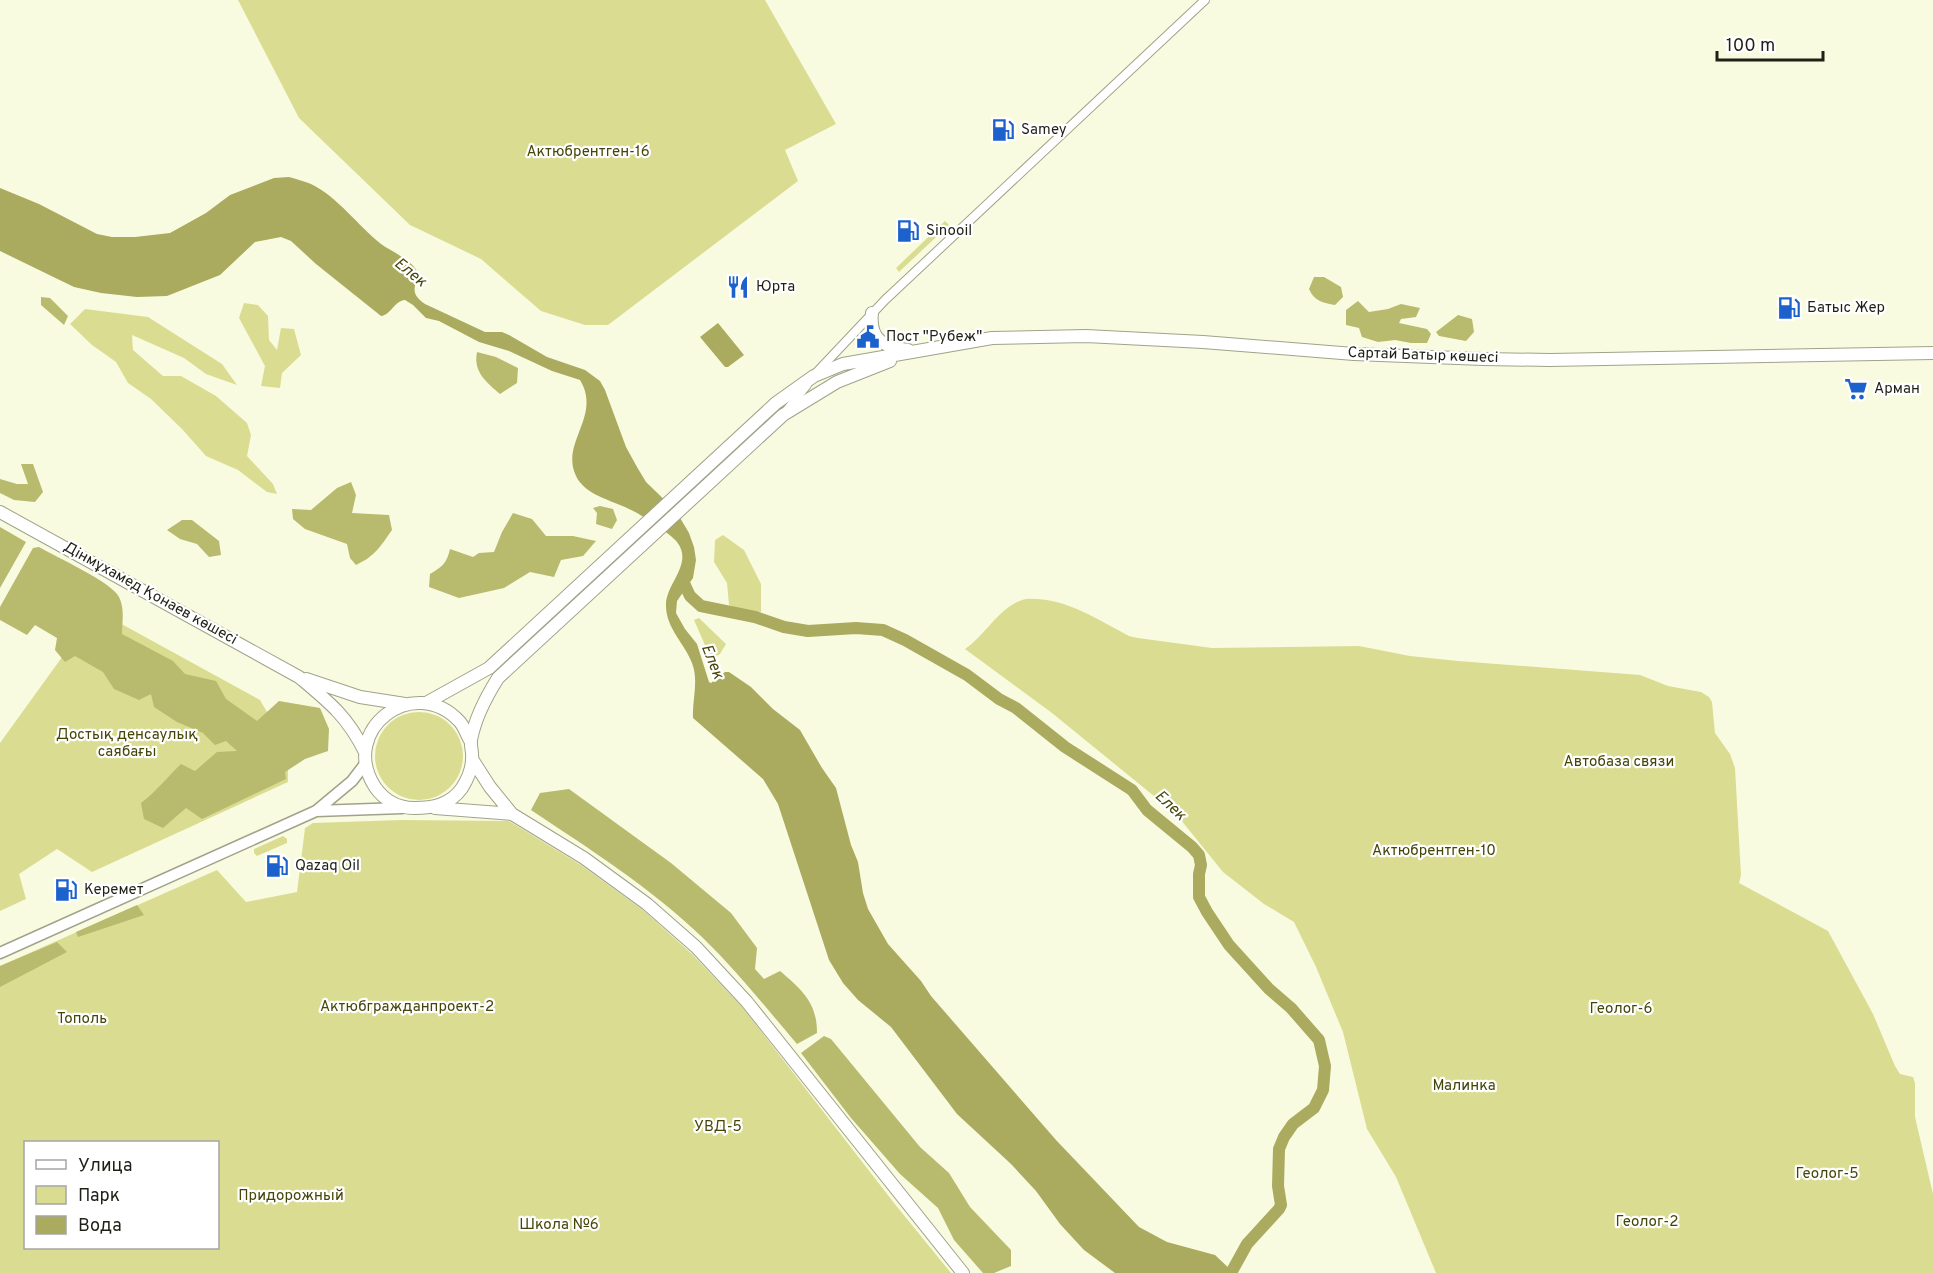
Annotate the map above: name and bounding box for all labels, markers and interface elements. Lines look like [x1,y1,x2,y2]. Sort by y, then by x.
scale bar [1717,24,1824,62]
text: 100 m [1726,35,1775,58]
fuel station icon: Samey [990,117,1016,143]
place label: Samey [1021,121,1067,140]
park label: Актюбрентген-16 [526,143,650,162]
fuel station icon: Sinooil [895,218,921,244]
place label: Sinooil [926,222,972,241]
water label: Елек [390,254,431,293]
restaurant icon: Юрта [725,274,751,300]
place label: Юрта [756,278,795,297]
fuel station icon: Батыс Жер [1776,295,1802,321]
place label: Батыс Жер [1807,299,1885,318]
public building icon: Пост "Рубеж" [855,324,881,350]
place label: Пост "Рубеж" [886,328,982,347]
street label: Сартай Батыр көшесі [1347,344,1499,368]
supermarket icon: Арман [1843,376,1869,402]
place label: Арман [1874,380,1920,399]
street label: Дінмұхамед Қонаев көшесі [60,538,240,650]
water label: Елек [696,642,728,683]
park label: Достық денсаулық саябағы [56,726,198,762]
park label: Автобаза связи [1564,753,1674,772]
water label: Елек [1150,786,1191,826]
park label: Актюбрентген-10 [1372,842,1496,861]
fuel station icon: Qazaq Oil [264,853,290,879]
place label: Qazaq Oil [295,857,360,876]
fuel station icon: Керемет [53,877,79,903]
place label: Керемет [84,881,144,900]
park label: Актюбгражданпроект-2 [320,998,494,1017]
park label: Геолог-6 [1590,1000,1652,1019]
park label: Тополь [57,1010,107,1029]
park label: Малинка [1432,1077,1496,1096]
park label: УВД-5 [694,1118,742,1137]
legend [24,1141,219,1249]
text: Улица [78,1155,132,1178]
park label: Геолог-5 [1795,1165,1859,1184]
text: Парк [78,1185,120,1208]
park label: Придорожный [238,1187,344,1206]
park label: Геолог-2 [1615,1213,1679,1232]
text: Вода [78,1215,122,1238]
park label: Школа №6 [519,1216,599,1235]

